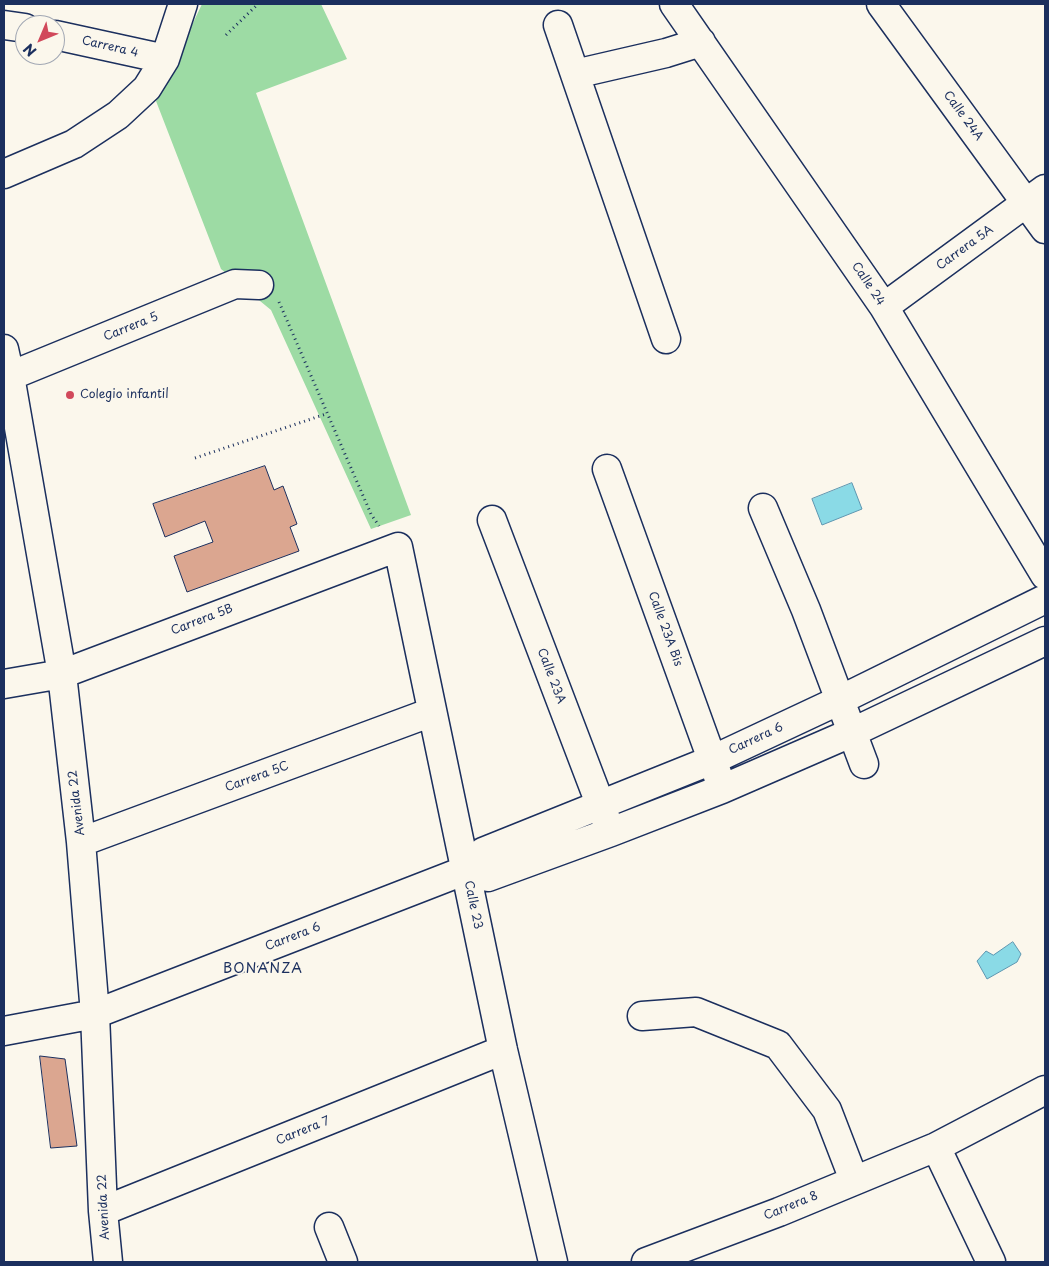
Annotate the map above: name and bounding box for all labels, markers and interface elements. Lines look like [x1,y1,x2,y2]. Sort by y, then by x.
north arrow [15,15,65,65]
street label: Carrera 4 [80,33,140,61]
text: N [18,39,41,62]
street label: Calle 24A [940,88,986,144]
street label: Carrera 5A [934,223,996,273]
street label: Calle 24 [848,260,888,308]
street label: Carrera 5 [102,310,160,344]
place label: Colegio infantil [80,388,169,402]
marker: Colegio infantil [64,389,76,401]
street label: Calle 23A Bis [645,590,685,668]
street label: Carrera 5B [169,602,235,638]
street label: Calle 23A [534,646,568,706]
street label: Carrera 6 [727,720,785,758]
street label: Carrera 5C [223,759,291,795]
street label: Avenida 22 [66,769,88,837]
street label: Calle 23 [461,879,485,931]
street label: Carrera 6 [263,920,323,954]
district label: BONANZA [222,961,304,977]
street label: Carrera 7 [274,1114,332,1148]
street label: Avenida 22 [95,1174,113,1240]
street label: Carrera 8 [762,1189,820,1223]

